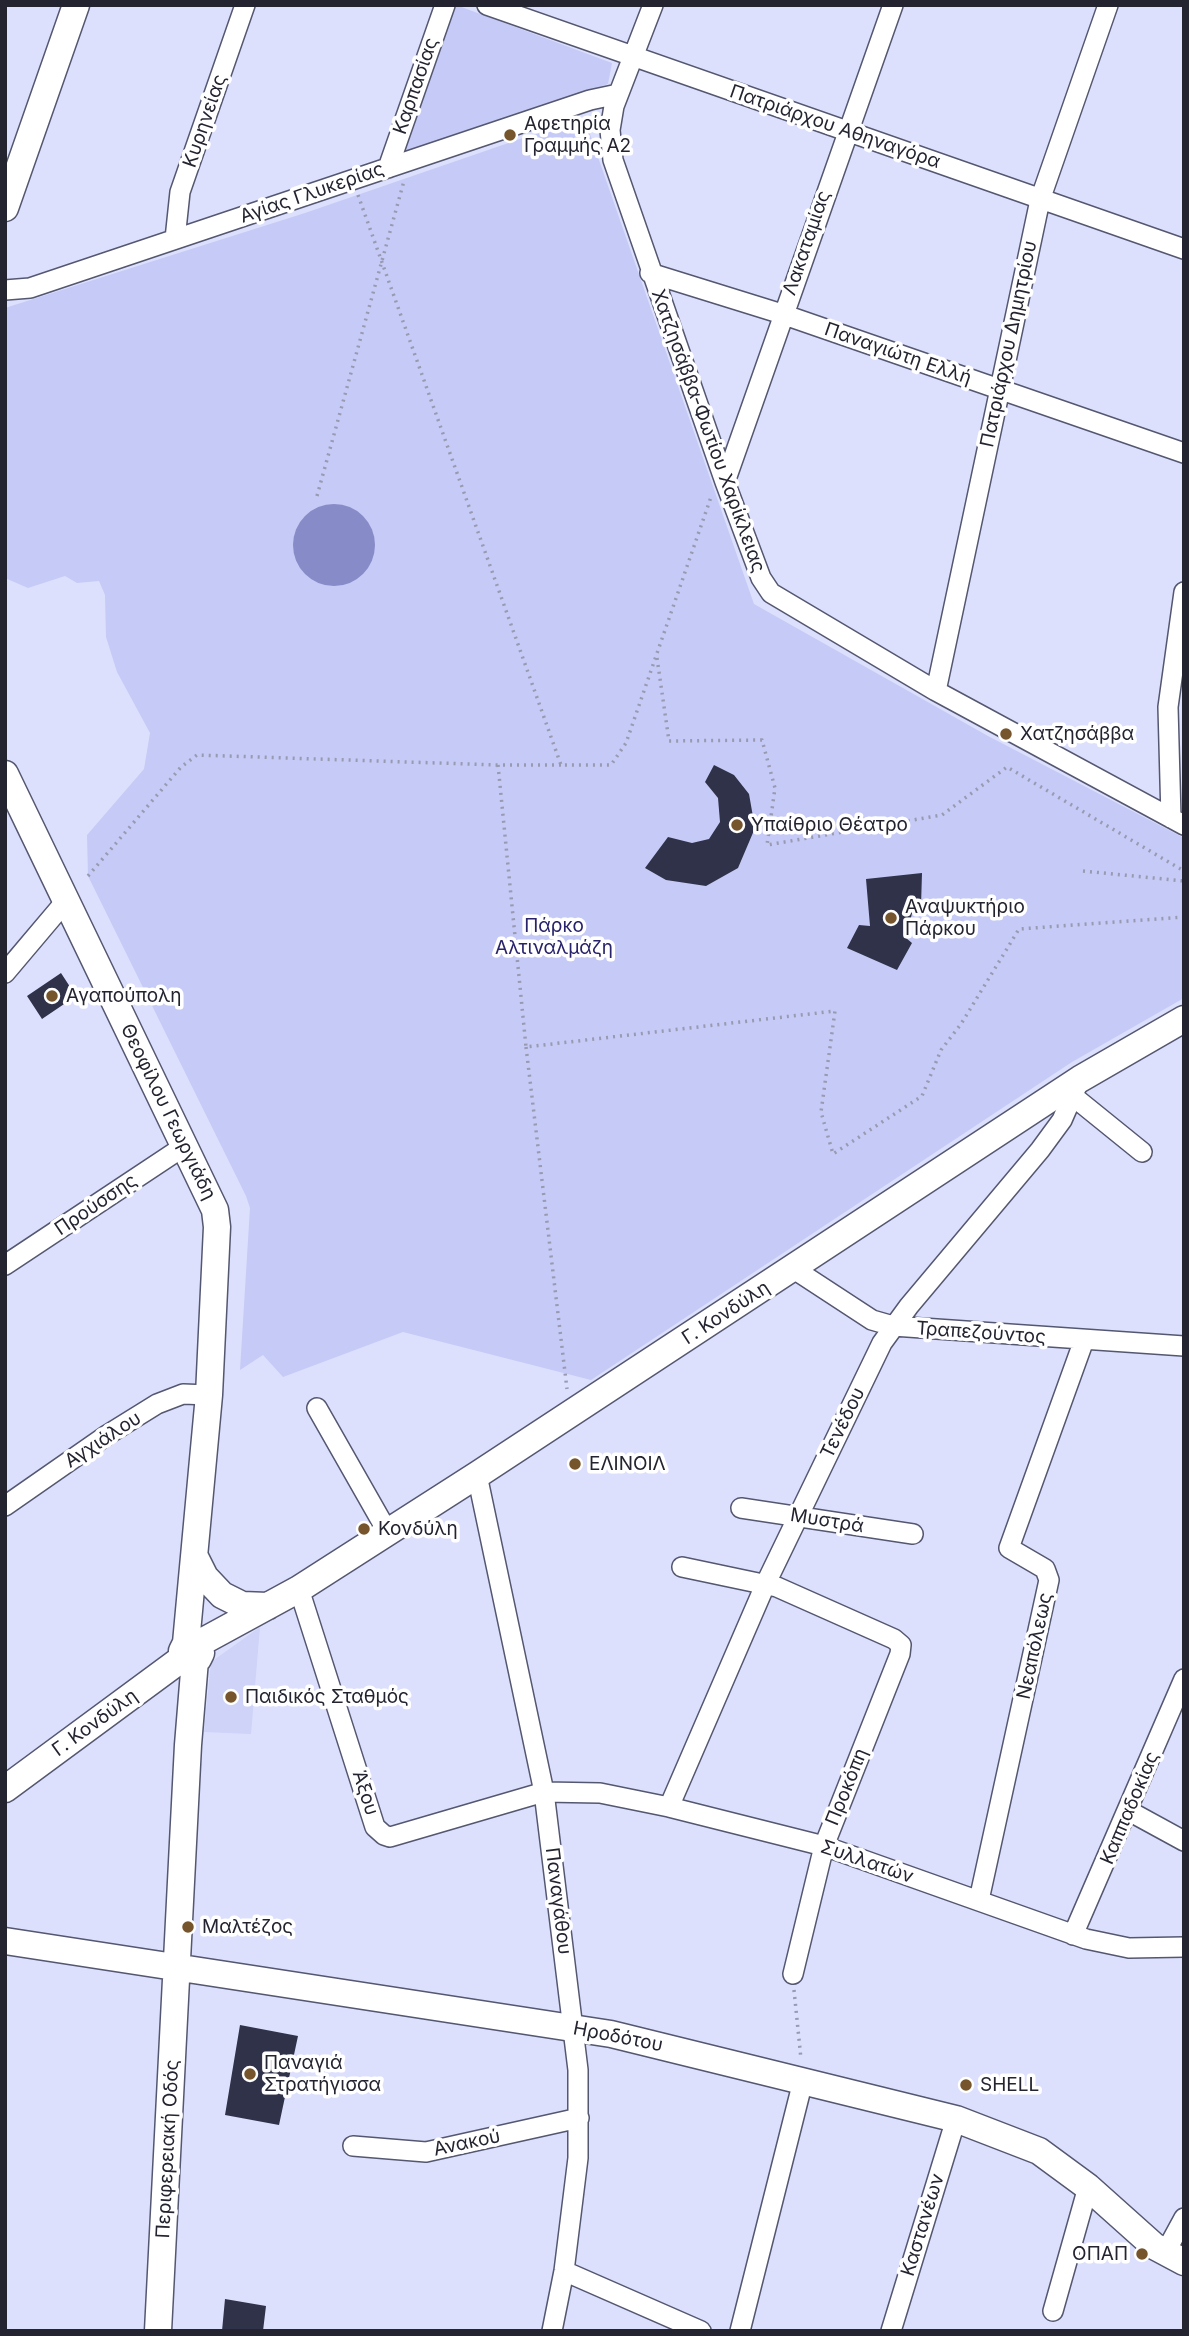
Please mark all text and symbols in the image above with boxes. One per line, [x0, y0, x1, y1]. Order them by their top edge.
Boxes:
street label: Καρπασίας [389, 35, 443, 137]
street label: Κυρηνείας [178, 71, 232, 171]
street label: Πατριάρχου Αθηναγόρα [727, 80, 943, 174]
place label: Αφετηρία Γραμμής Α2 [524, 113, 631, 157]
marker: Αφετηρία Γραμμής Α2 [502, 127, 518, 143]
street label: Αγίας Γλυκερίας [237, 158, 387, 228]
street label: Λακαταμίας [778, 188, 836, 298]
street label: Πατριάρχου Δημητρίου [976, 239, 1042, 449]
street label: Χατζησάββα-Φωτίου Χαρίκλειας [646, 287, 770, 575]
street label: Παναγιώτη Ελλή [821, 318, 975, 390]
place label: Χατζησάββα [1020, 723, 1134, 745]
marker: Χατζησάββα [998, 726, 1014, 742]
place label: Υπαίθριο Θέατρο [751, 814, 908, 836]
marker: Υπαίθριο Θέατρο [729, 817, 745, 833]
place label: Αναψυκτήριο Πάρκου [905, 896, 1025, 940]
marker: Αναψυκτήριο Πάρκου [883, 910, 899, 926]
park label: Πάρκο Αλτιναλμάζη [495, 915, 613, 959]
place label: Αγαπούπολη [66, 985, 182, 1007]
marker: Αγαπούπολη [44, 988, 60, 1004]
street label: Θεοφίλου Γεωργιάδη [115, 1020, 221, 1204]
street label: Προύσσης [51, 1169, 141, 1241]
street label: Γ. Κονδύλη [678, 1276, 774, 1350]
street label: Τραπεζούντος [915, 1317, 1047, 1349]
street label: Τενέδου [816, 1384, 870, 1462]
street label: Αγχιάλου [61, 1407, 145, 1473]
place label: ΕΛΙΝΟΙΛ [589, 1453, 666, 1475]
marker: ΕΛΙΝΟΙΛ [567, 1456, 583, 1472]
street label: Μυστρά [789, 1504, 865, 1538]
place label: Κονδύλη [378, 1518, 458, 1540]
marker: Κονδύλη [356, 1521, 372, 1537]
street label: Νεαπόλεως [1013, 1591, 1057, 1701]
street label: Γ. Κονδύλη [48, 1684, 142, 1762]
place label: Παιδικός Σταθμός [245, 1686, 409, 1708]
marker: Παιδικός Σταθμός [223, 1689, 239, 1705]
street label: Προκόπη [821, 1745, 873, 1829]
street label: Καππαδοκίας [1096, 1748, 1164, 1868]
street label: Άξου [347, 1768, 383, 1818]
street label: Συλλατών [818, 1836, 916, 1888]
street label: Παναγάθου [540, 1846, 576, 1956]
place label: Μαλτέζος [202, 1916, 293, 1938]
marker: Μαλτέζος [180, 1919, 196, 1935]
street label: Ηροδότου [571, 2017, 665, 2057]
place label: Παναγιά Στρατήγισσα [264, 2052, 381, 2096]
street label: Περιφερειακή Οδός [152, 2059, 184, 2239]
marker: Παναγιά Στρατήγισσα [242, 2066, 258, 2082]
place label: SHELL [980, 2074, 1039, 2096]
marker: SHELL [958, 2077, 974, 2093]
street label: Ανακού [431, 2125, 503, 2161]
street label: Καστανέων [897, 2171, 949, 2279]
place label: ΟΠΑΠ [1072, 2243, 1128, 2265]
marker: ΟΠΑΠ [1134, 2246, 1150, 2262]

